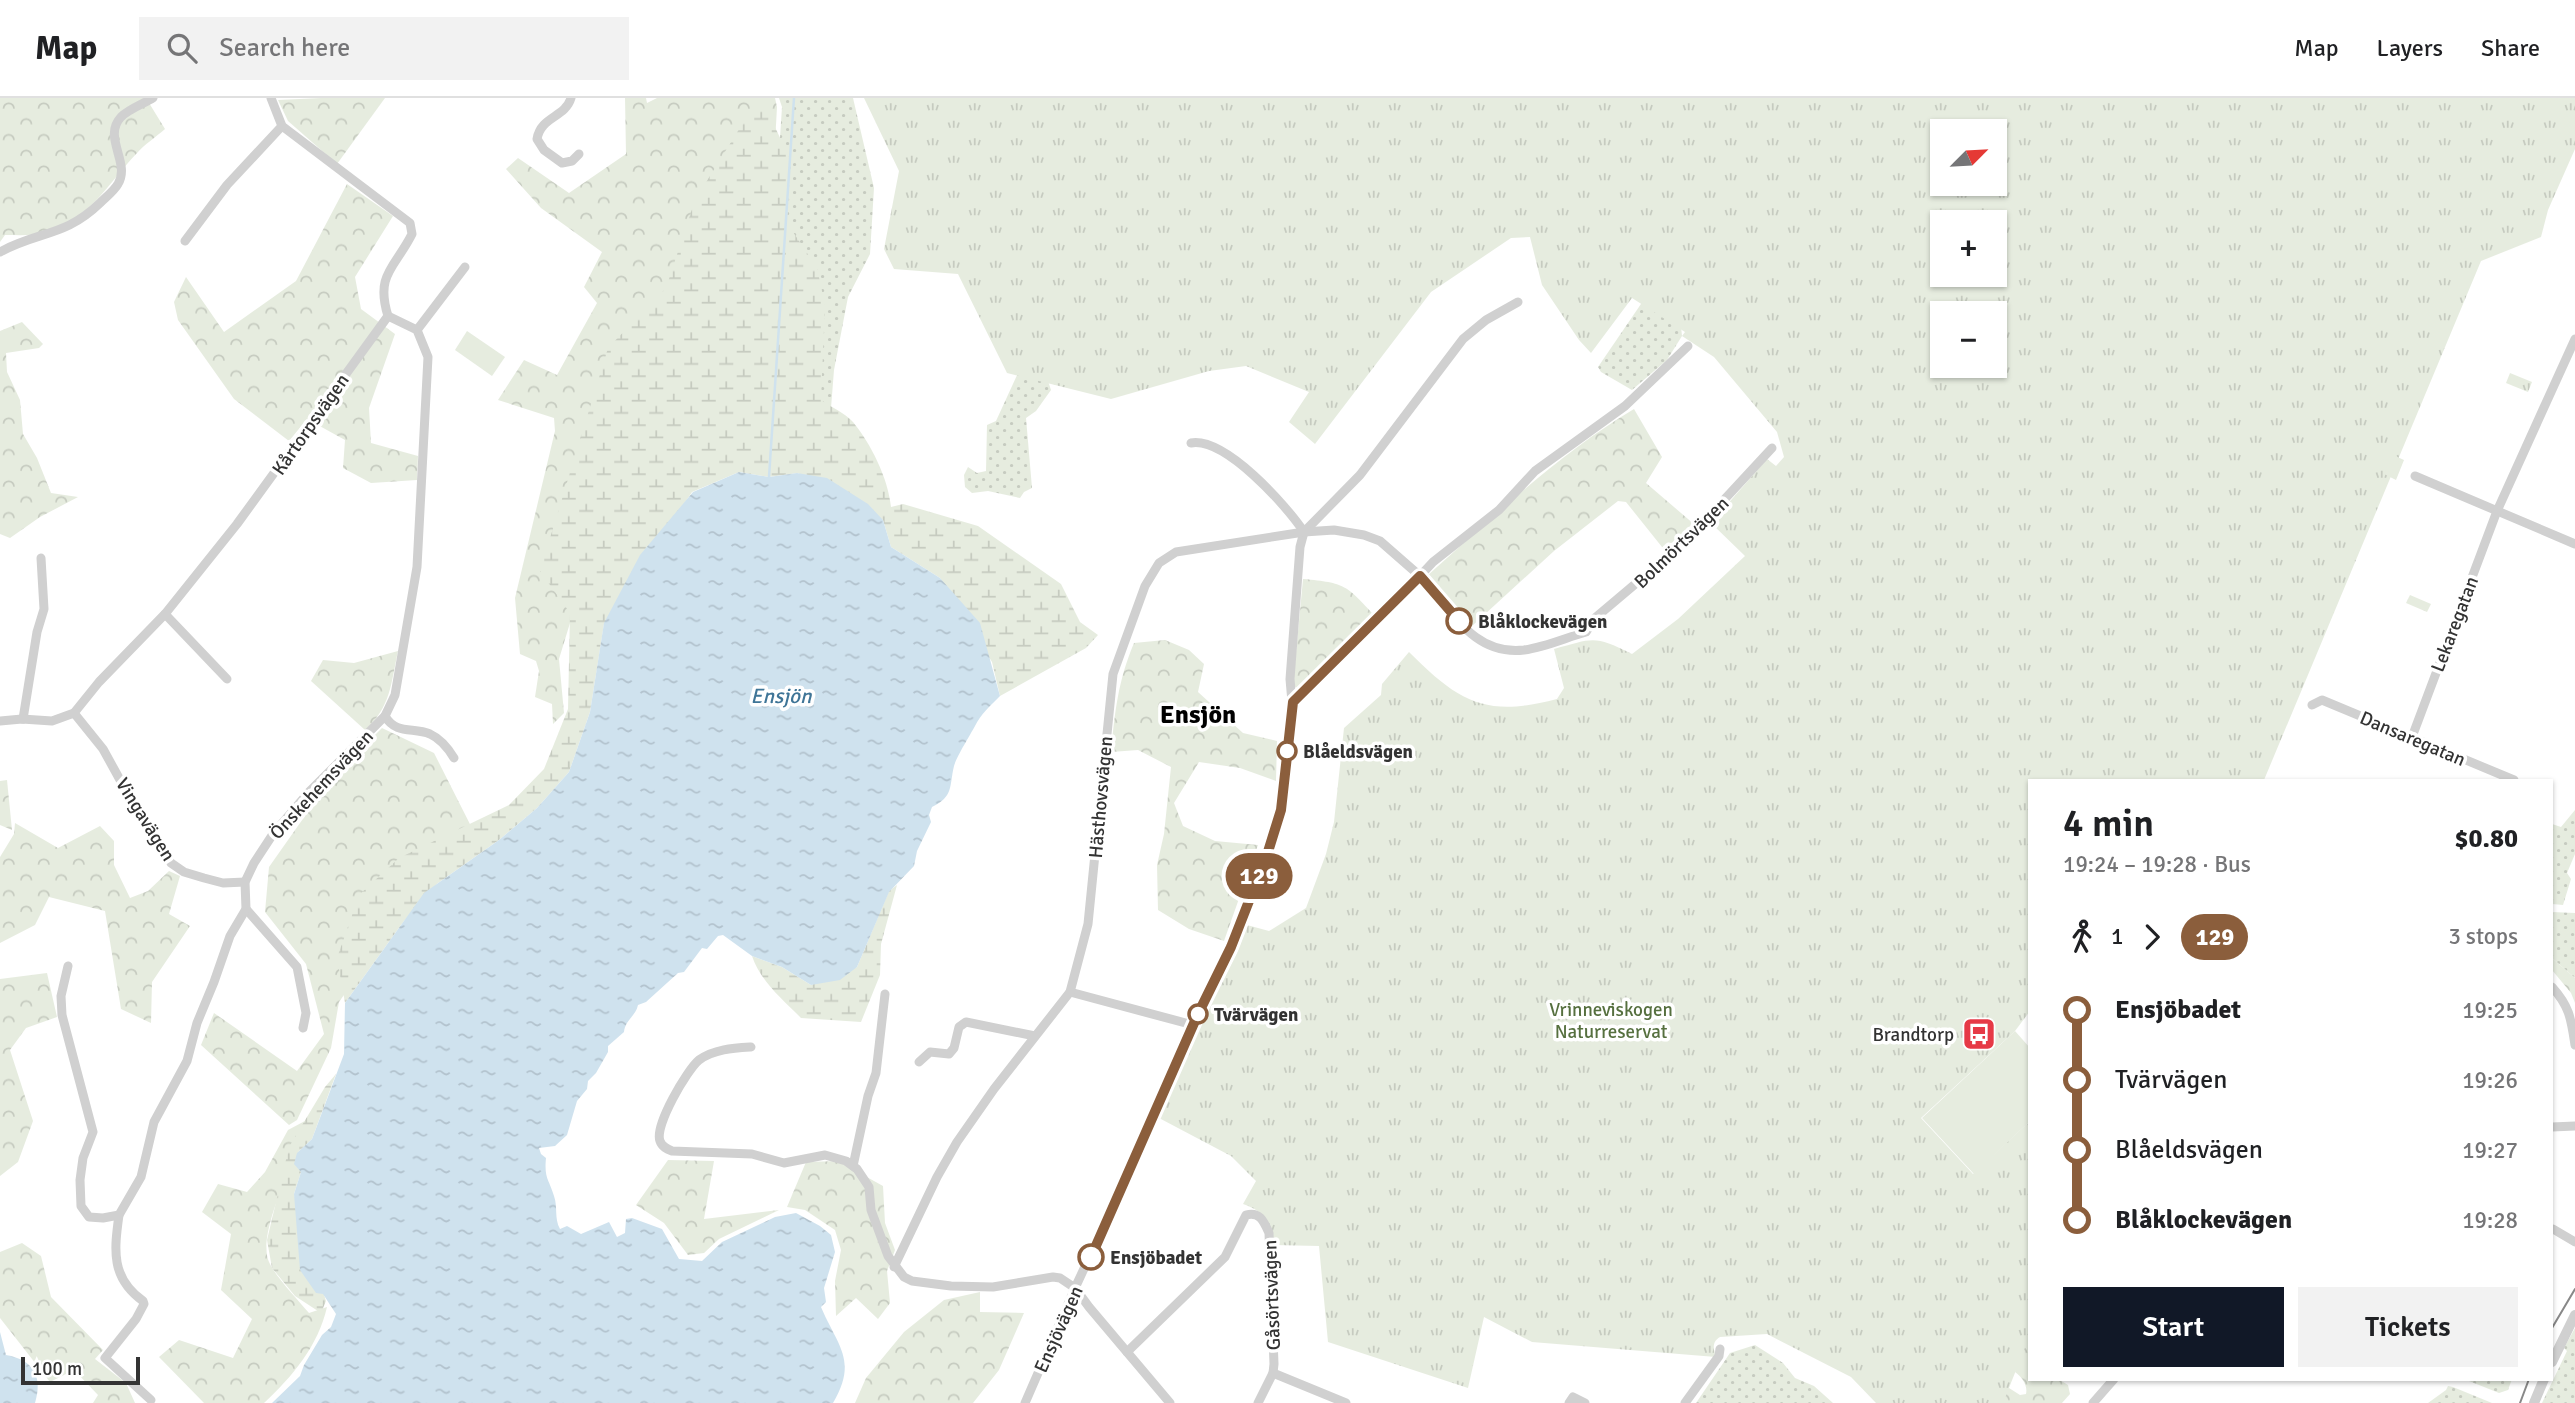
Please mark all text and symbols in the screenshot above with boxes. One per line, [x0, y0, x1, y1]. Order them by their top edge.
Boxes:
search box [139, 17, 629, 80]
text: Map [35, 28, 97, 69]
icon: search [163, 29, 201, 67]
text: Search here [219, 32, 350, 64]
text: Map [2294, 33, 2339, 63]
text: Layers [2377, 33, 2443, 63]
text: Share [2481, 33, 2540, 63]
north arrow [1930, 119, 2007, 196]
map controls [1930, 119, 2007, 378]
button: + [1930, 210, 2007, 287]
button: − [1930, 301, 2007, 378]
street label: Kårtorpsvägen [267, 369, 355, 480]
street label: Bolmörtsvägen [1629, 492, 1734, 594]
street label: Lekaregatan [2426, 573, 2484, 676]
marker: Blåklockevägen [1446, 608, 1472, 634]
place label: Blåklockevägen [1478, 610, 1607, 634]
water label: Ensjön [751, 683, 812, 709]
district label: Ensjön [1160, 699, 1236, 731]
street label: Dansaregatan [2356, 706, 2469, 772]
street label: Önskehemsvägen [265, 725, 379, 845]
street label: Hästhovsvägen [1084, 735, 1118, 859]
place label: Blåeldsvägen [1303, 740, 1413, 764]
marker: Blåeldsvägen [1277, 741, 1297, 761]
street label: Vingavägen [110, 773, 180, 866]
text: 4 min [2063, 800, 2154, 847]
text: $0.80 [2454, 823, 2518, 855]
text: 19:24 – 19:28 · Bus [2063, 850, 2251, 879]
line badge: 129 [1219, 853, 1299, 899]
text: 129 [1240, 861, 1278, 891]
icon: walk [2063, 918, 2101, 956]
icon: forward [2133, 918, 2171, 956]
text: 1 [2111, 922, 2123, 951]
text: 129 [2195, 922, 2234, 952]
text: 3 stops [2448, 922, 2518, 951]
text: Ensjöbadet [2115, 994, 2241, 1026]
text: 19:25 [2462, 996, 2518, 1025]
park label: Vrinneviskogen Naturreservat [1549, 998, 1673, 1044]
place label: Tvärvägen [1214, 1003, 1298, 1027]
marker: Tvärvägen [1188, 1004, 1208, 1024]
bus stop icon: Brandtorp [1960, 1015, 1998, 1053]
place label: Brandtorp [1872, 1023, 1954, 1047]
text: Tvärvägen [2115, 1064, 2227, 1096]
text: 19:26 [2462, 1066, 2518, 1095]
text: Blåeldsvägen [2115, 1134, 2263, 1166]
text: 19:27 [2462, 1136, 2518, 1165]
text: Blåklockevägen [2115, 1204, 2292, 1236]
text: 19:28 [2462, 1206, 2518, 1235]
street label: Gåsörtsvägen [1258, 1239, 1286, 1351]
marker: Ensjöbadet [1078, 1244, 1104, 1270]
place label: Ensjöbadet [1110, 1246, 1202, 1270]
street label: Ensjövägen [1029, 1282, 1089, 1377]
button: Start [2063, 1287, 2284, 1367]
button: Tickets [2298, 1287, 2518, 1367]
scale bar [21, 1354, 140, 1386]
text: 100 m [32, 1357, 82, 1381]

